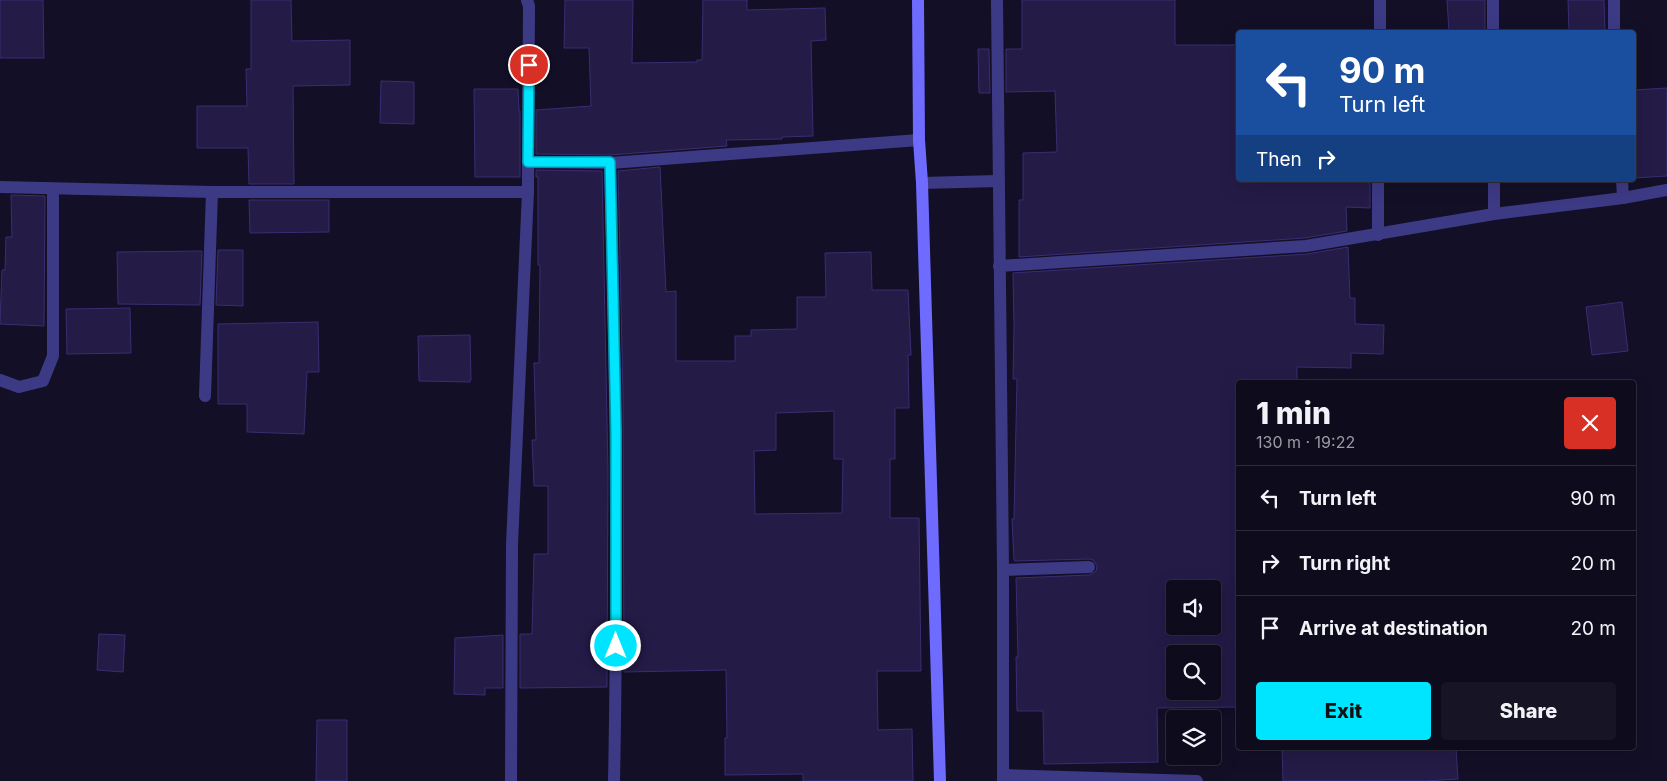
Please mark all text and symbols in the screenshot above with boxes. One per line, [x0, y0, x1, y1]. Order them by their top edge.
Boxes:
pin [508, 44, 550, 86]
text: 90 m [1339, 49, 1426, 91]
icon: left [1256, 50, 1321, 115]
icon: arrive [515, 51, 543, 79]
text: Turn left [1339, 91, 1425, 117]
icon: right [1312, 145, 1340, 173]
text: Then [1256, 148, 1302, 171]
text: 1 min [1256, 395, 1331, 431]
button: close [1564, 397, 1616, 449]
text: 130 m · 19:22 [1256, 432, 1355, 452]
icon: left [1256, 484, 1284, 512]
text: Turn left [1299, 487, 1377, 510]
text: 90 m [1570, 487, 1616, 510]
icon: right [1256, 549, 1284, 577]
text: Turn right [1299, 552, 1390, 575]
text: 20 m [1570, 552, 1616, 575]
map controls [1166, 580, 1221, 765]
button: sound [1166, 580, 1221, 635]
icon: arrive [1256, 614, 1284, 642]
text: Arrive at destination [1299, 617, 1488, 640]
text: 20 m [1570, 617, 1616, 640]
position arrow [589, 619, 641, 671]
button: search [1166, 645, 1221, 700]
button: Exit [1256, 682, 1431, 740]
button: Share [1441, 682, 1616, 740]
button: layers [1166, 710, 1221, 765]

